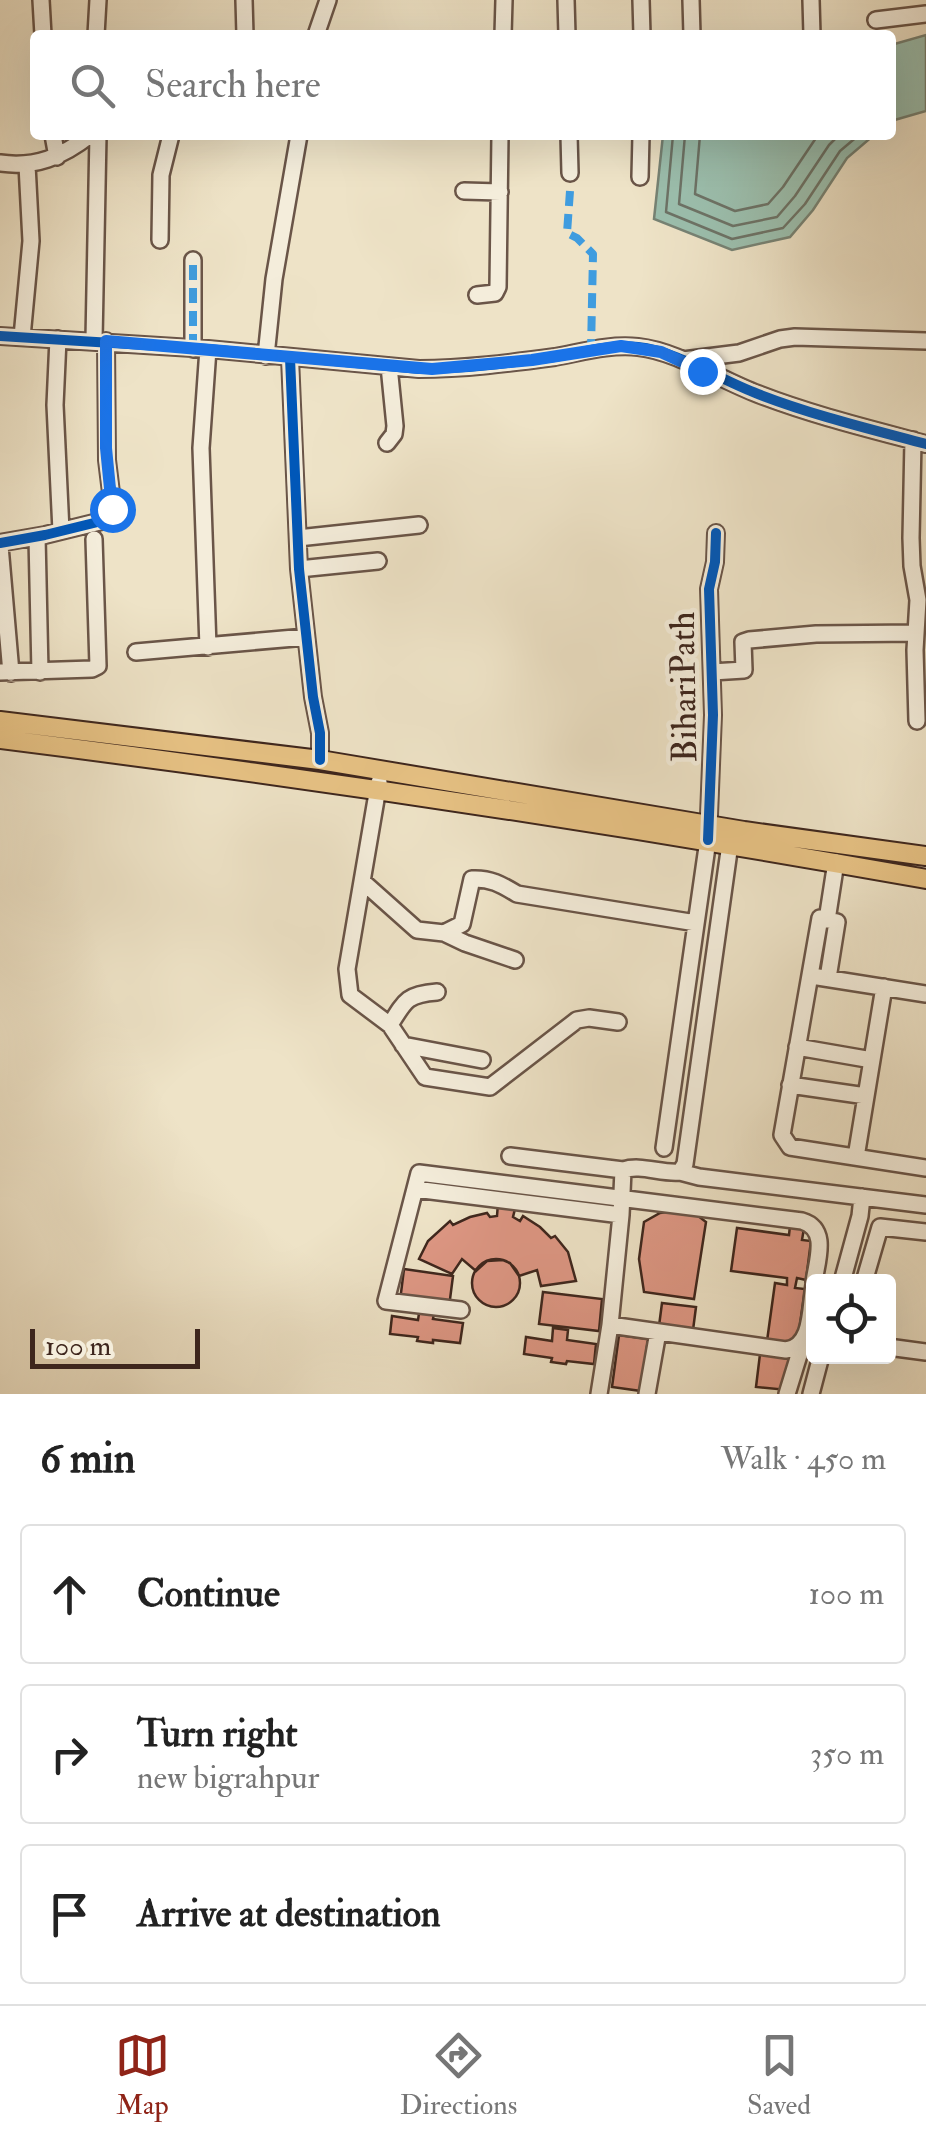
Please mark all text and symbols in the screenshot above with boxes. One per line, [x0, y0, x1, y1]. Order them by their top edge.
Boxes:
search box [30, 30, 896, 140]
icon: search [65, 58, 120, 113]
text: Search here [145, 61, 321, 109]
route end [680, 349, 726, 395]
route start [90, 487, 136, 533]
street label: BihariPath [661, 611, 707, 763]
map controls [806, 1274, 896, 1364]
button: locate [806, 1274, 896, 1364]
scale bar [30, 1324, 200, 1368]
text: 100 m [45, 1329, 111, 1364]
text: 6 min [40, 1433, 135, 1485]
text: Walk · 450 m [721, 1439, 886, 1479]
icon: ahead [42, 1567, 97, 1622]
text: Continue [137, 1570, 280, 1618]
text: 100 m [808, 1574, 884, 1614]
text: Turn right [137, 1710, 298, 1758]
icon: right [42, 1727, 97, 1782]
text: 350 m [810, 1734, 884, 1774]
text: new bigrahpur [137, 1758, 320, 1798]
icon: arrive [42, 1887, 97, 1942]
text: Arrive at destination [137, 1890, 441, 1938]
tab: Map [115, 2028, 170, 2123]
tab: Directions [400, 2028, 517, 2123]
tab: Saved [747, 2028, 811, 2123]

